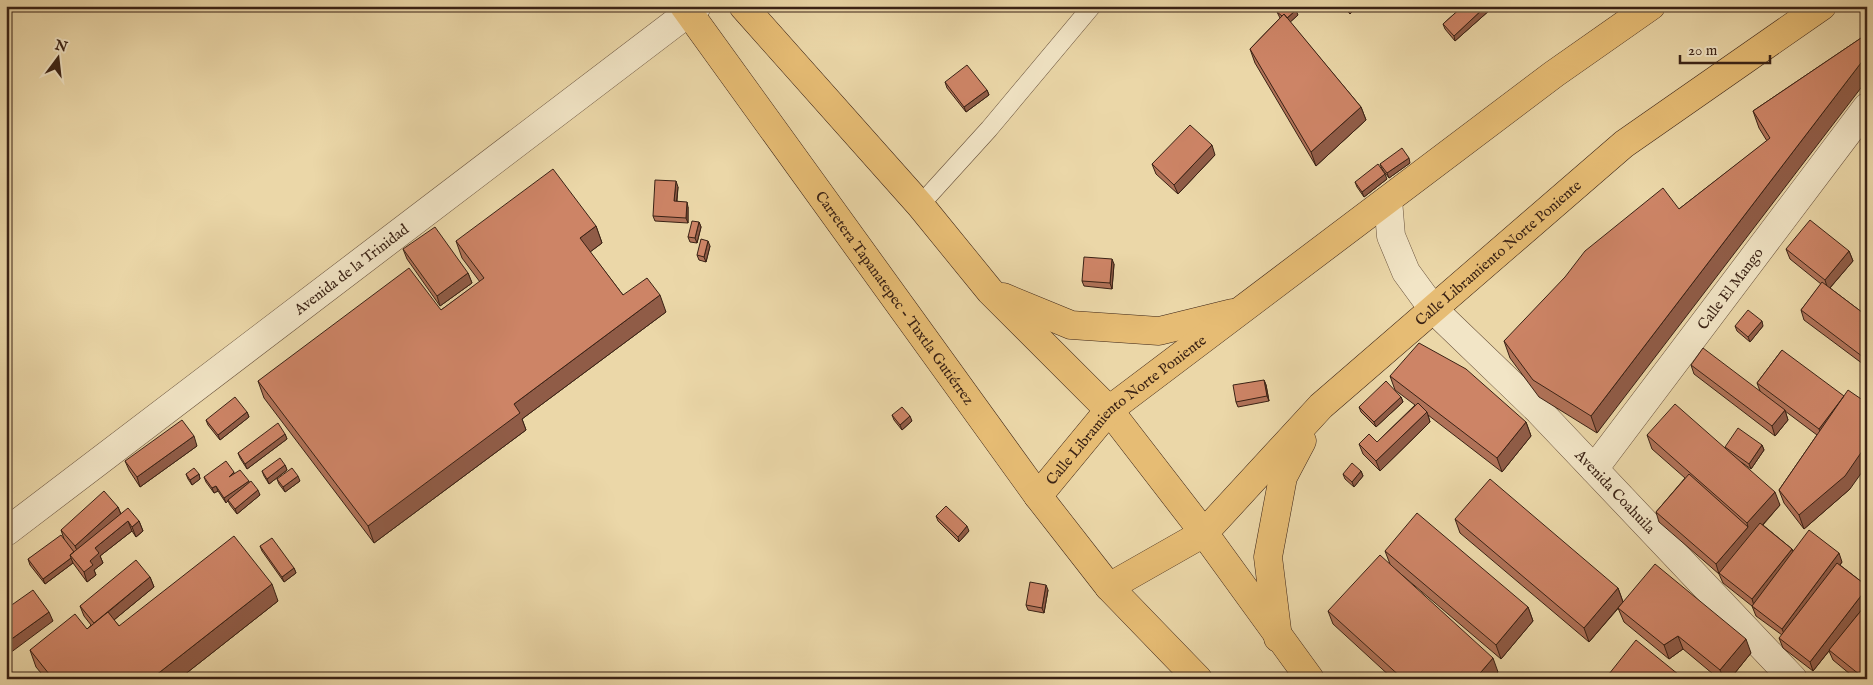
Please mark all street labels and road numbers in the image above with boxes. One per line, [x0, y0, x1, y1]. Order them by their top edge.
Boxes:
street label: Calle Libramiento Norte Poniente [1411, 176, 1585, 330]
street label: Carretera Tapanatepec - Tuxtla Gutiérrez [811, 187, 978, 409]
street label: Avenida de la Trinidad [290, 219, 413, 319]
street label: Calle El Mango [1693, 244, 1767, 333]
street label: Calle Libramiento Norte Poniente [1042, 330, 1210, 489]
street label: Avenida Coahuila [1570, 445, 1660, 538]

